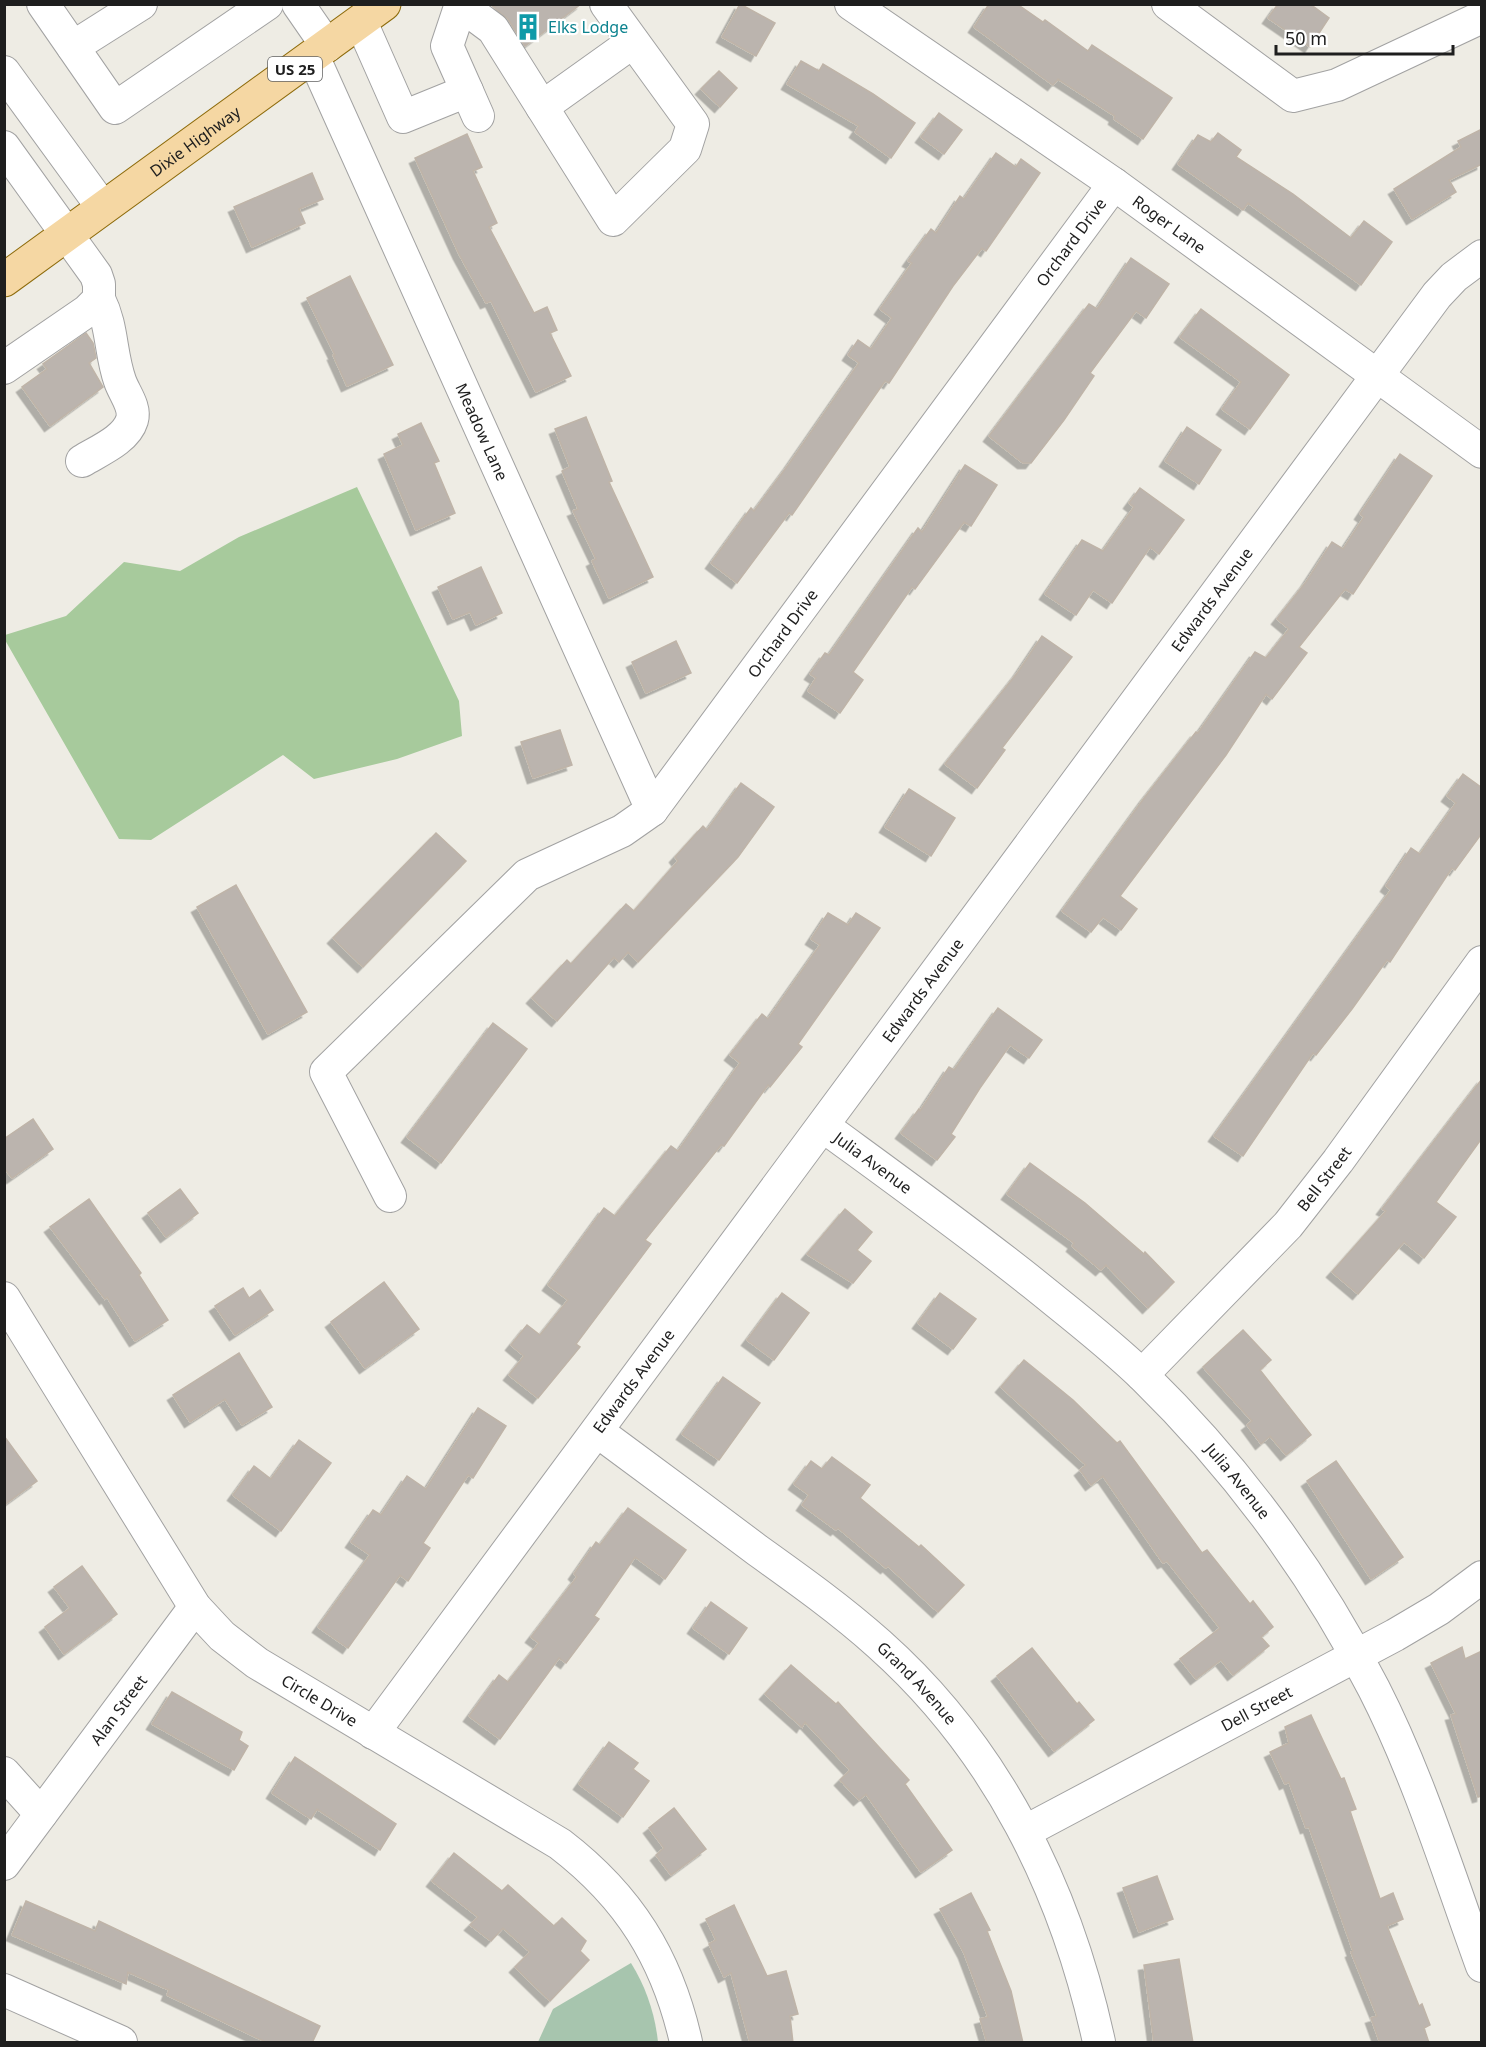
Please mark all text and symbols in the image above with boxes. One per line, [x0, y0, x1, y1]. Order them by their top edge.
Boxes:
building icon: Elks Lodge [513, 12, 543, 42]
place label: Elks Lodge [548, 16, 628, 38]
scale bar [1276, 18, 1453, 56]
text: 50 m [1285, 26, 1327, 50]
road number: US 25 [268, 57, 322, 81]
street label: Dixie Highway [145, 100, 245, 182]
street label: Roger Lane [1128, 190, 1210, 258]
street label: Orchard Drive [1031, 193, 1111, 291]
street label: Meadow Lane [450, 379, 513, 484]
street label: Edwards Avenue [1166, 543, 1258, 656]
street label: Orchard Drive [742, 584, 823, 682]
street label: Edwards Avenue [877, 934, 968, 1047]
street label: Julia Avenue [828, 1125, 917, 1199]
street label: Bell Street [1292, 1142, 1356, 1216]
street label: Edwards Avenue [588, 1324, 679, 1437]
street label: Julia Avenue [1199, 1437, 1275, 1524]
street label: Grand Avenue [872, 1637, 962, 1729]
street label: Circle Drive [277, 1669, 362, 1732]
street label: Alan Street [85, 1670, 152, 1749]
street label: Dell Street [1217, 1680, 1296, 1737]

